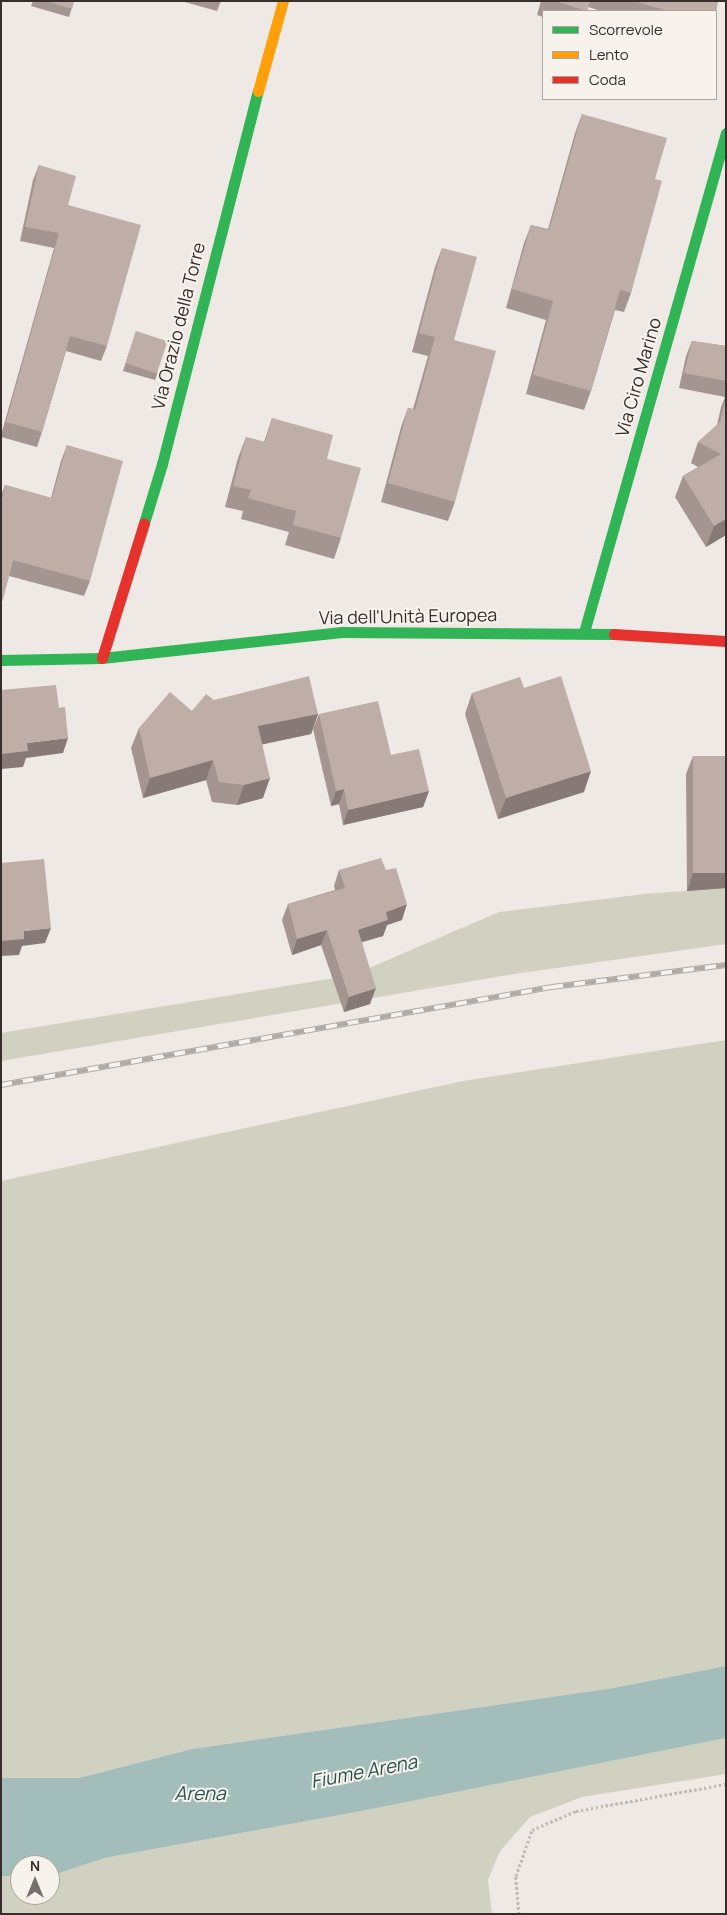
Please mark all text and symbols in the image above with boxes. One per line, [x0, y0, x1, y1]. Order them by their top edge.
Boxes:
legend [542, 10, 717, 100]
text: Scorrevole [589, 19, 663, 40]
text: Lento [589, 44, 629, 65]
text: Coda [589, 69, 626, 90]
street label: Via Orazio della Torre [147, 240, 209, 412]
street label: Via Ciro Marino [611, 315, 665, 439]
street label: Via dell'Unità Europea [319, 604, 497, 628]
water label: Fiume Arena [309, 1751, 419, 1793]
water label: Arena [174, 1783, 226, 1805]
north arrow [10, 1855, 60, 1905]
text: N [30, 1856, 40, 1875]

